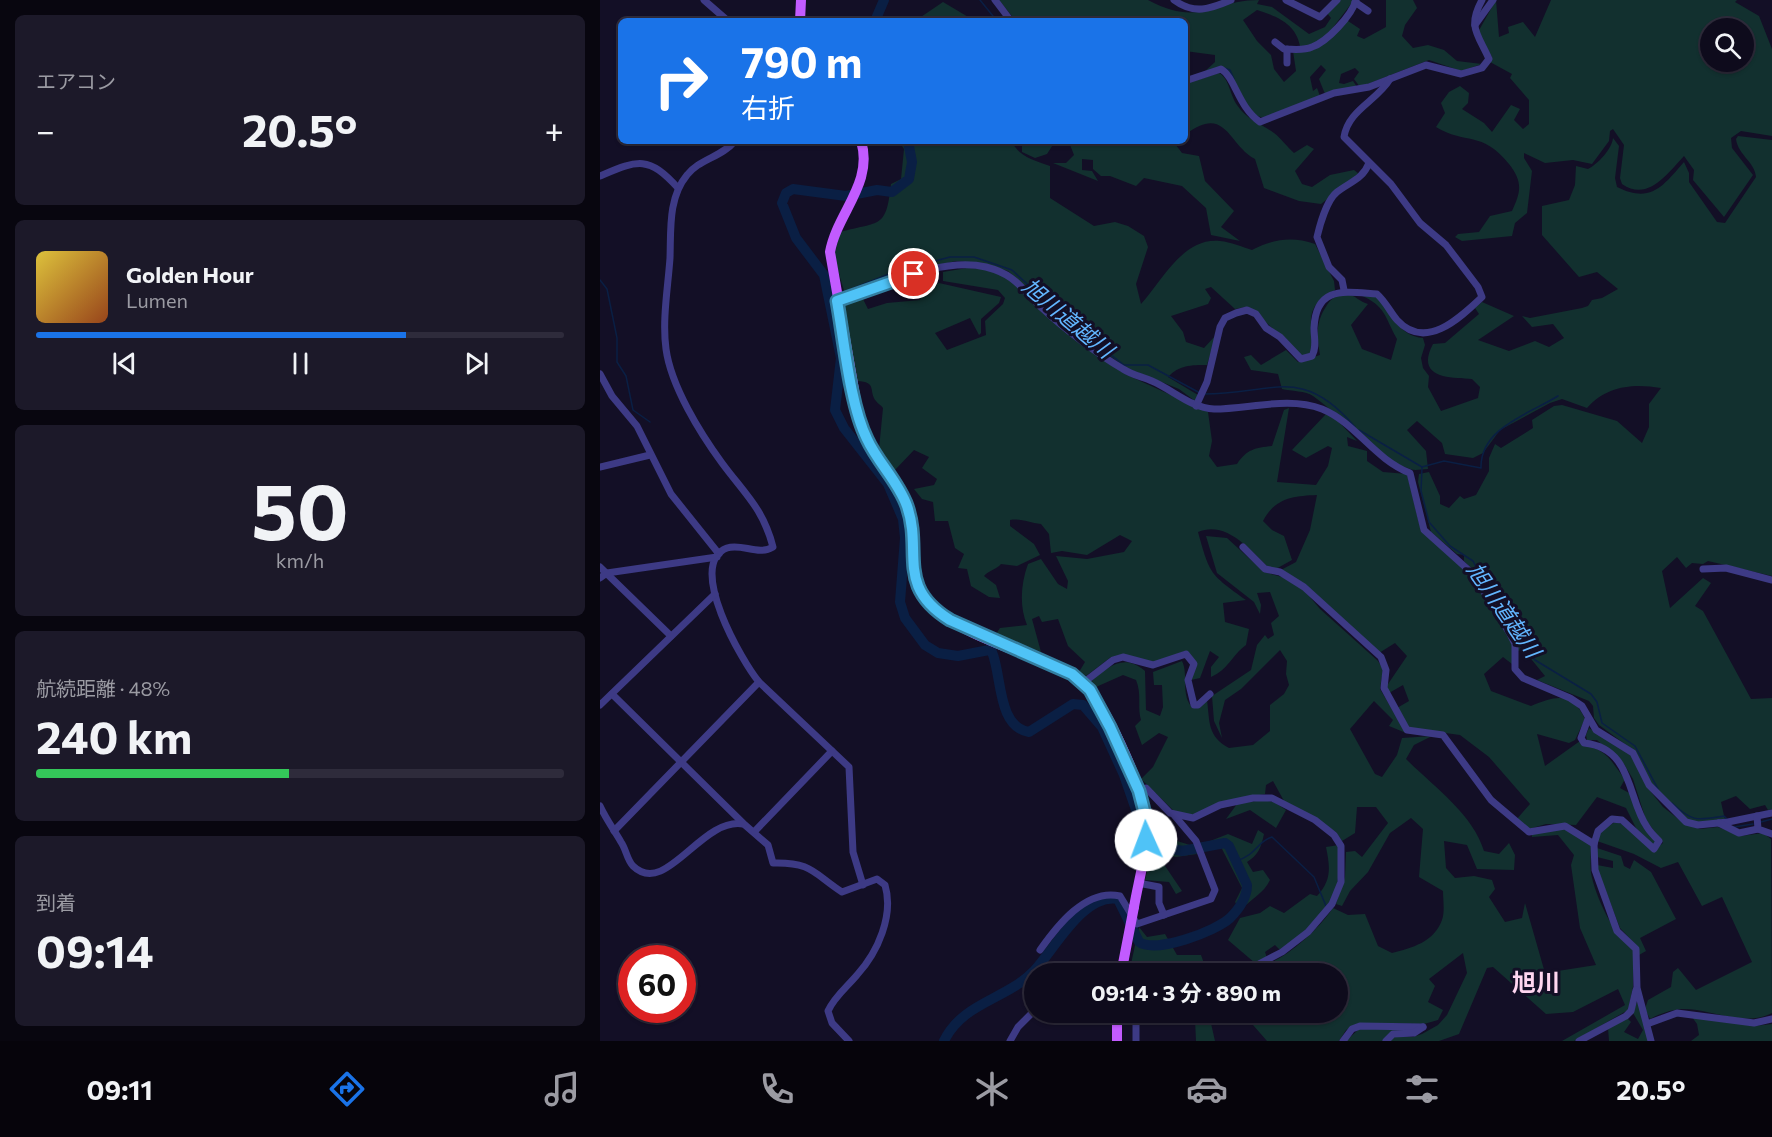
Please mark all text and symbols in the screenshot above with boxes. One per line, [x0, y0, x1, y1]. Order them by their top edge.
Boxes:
map controls [1700, 18, 1754, 72]
button: search [1700, 18, 1754, 72]
text: 790 m [741, 35, 862, 87]
icon: right [642, 42, 720, 120]
text: エアコン [36, 69, 116, 93]
text: 右折 [741, 91, 795, 124]
text: 20.5° [242, 101, 357, 156]
text: − [36, 109, 55, 150]
text: + [545, 109, 564, 150]
pin [888, 248, 939, 299]
icon: arrive [897, 257, 930, 290]
text: Golden Hour [126, 261, 254, 288]
water label: 旭川道越川 [1018, 272, 1121, 365]
text: Lumen [126, 288, 188, 312]
icon: previous [108, 347, 141, 380]
icon: pause [284, 347, 317, 380]
icon: next [460, 347, 493, 380]
text: 50 [251, 461, 349, 556]
text: km/h [276, 548, 324, 572]
water label: 旭川道越川 [1462, 557, 1548, 664]
text: 航続距離 · 48% [36, 676, 170, 700]
text: 240 km [36, 708, 192, 763]
position arrow [1114, 808, 1178, 872]
text: 到着 [36, 890, 76, 914]
text: 09:14 [36, 922, 154, 977]
speed limit sign: 60 [618, 945, 696, 1023]
district label: 旭川 [1512, 967, 1560, 996]
text: 09:14 · 3 分 · 890 m [1091, 979, 1281, 1006]
icon: directions [326, 1068, 368, 1110]
icon: music [541, 1068, 583, 1110]
icon: phone [756, 1068, 798, 1110]
icon: climate [971, 1068, 1013, 1110]
icon: car [1186, 1068, 1228, 1110]
icon: filters [1401, 1068, 1443, 1110]
text: 09:11 [87, 1073, 153, 1106]
text: 20.5° [1616, 1073, 1685, 1106]

